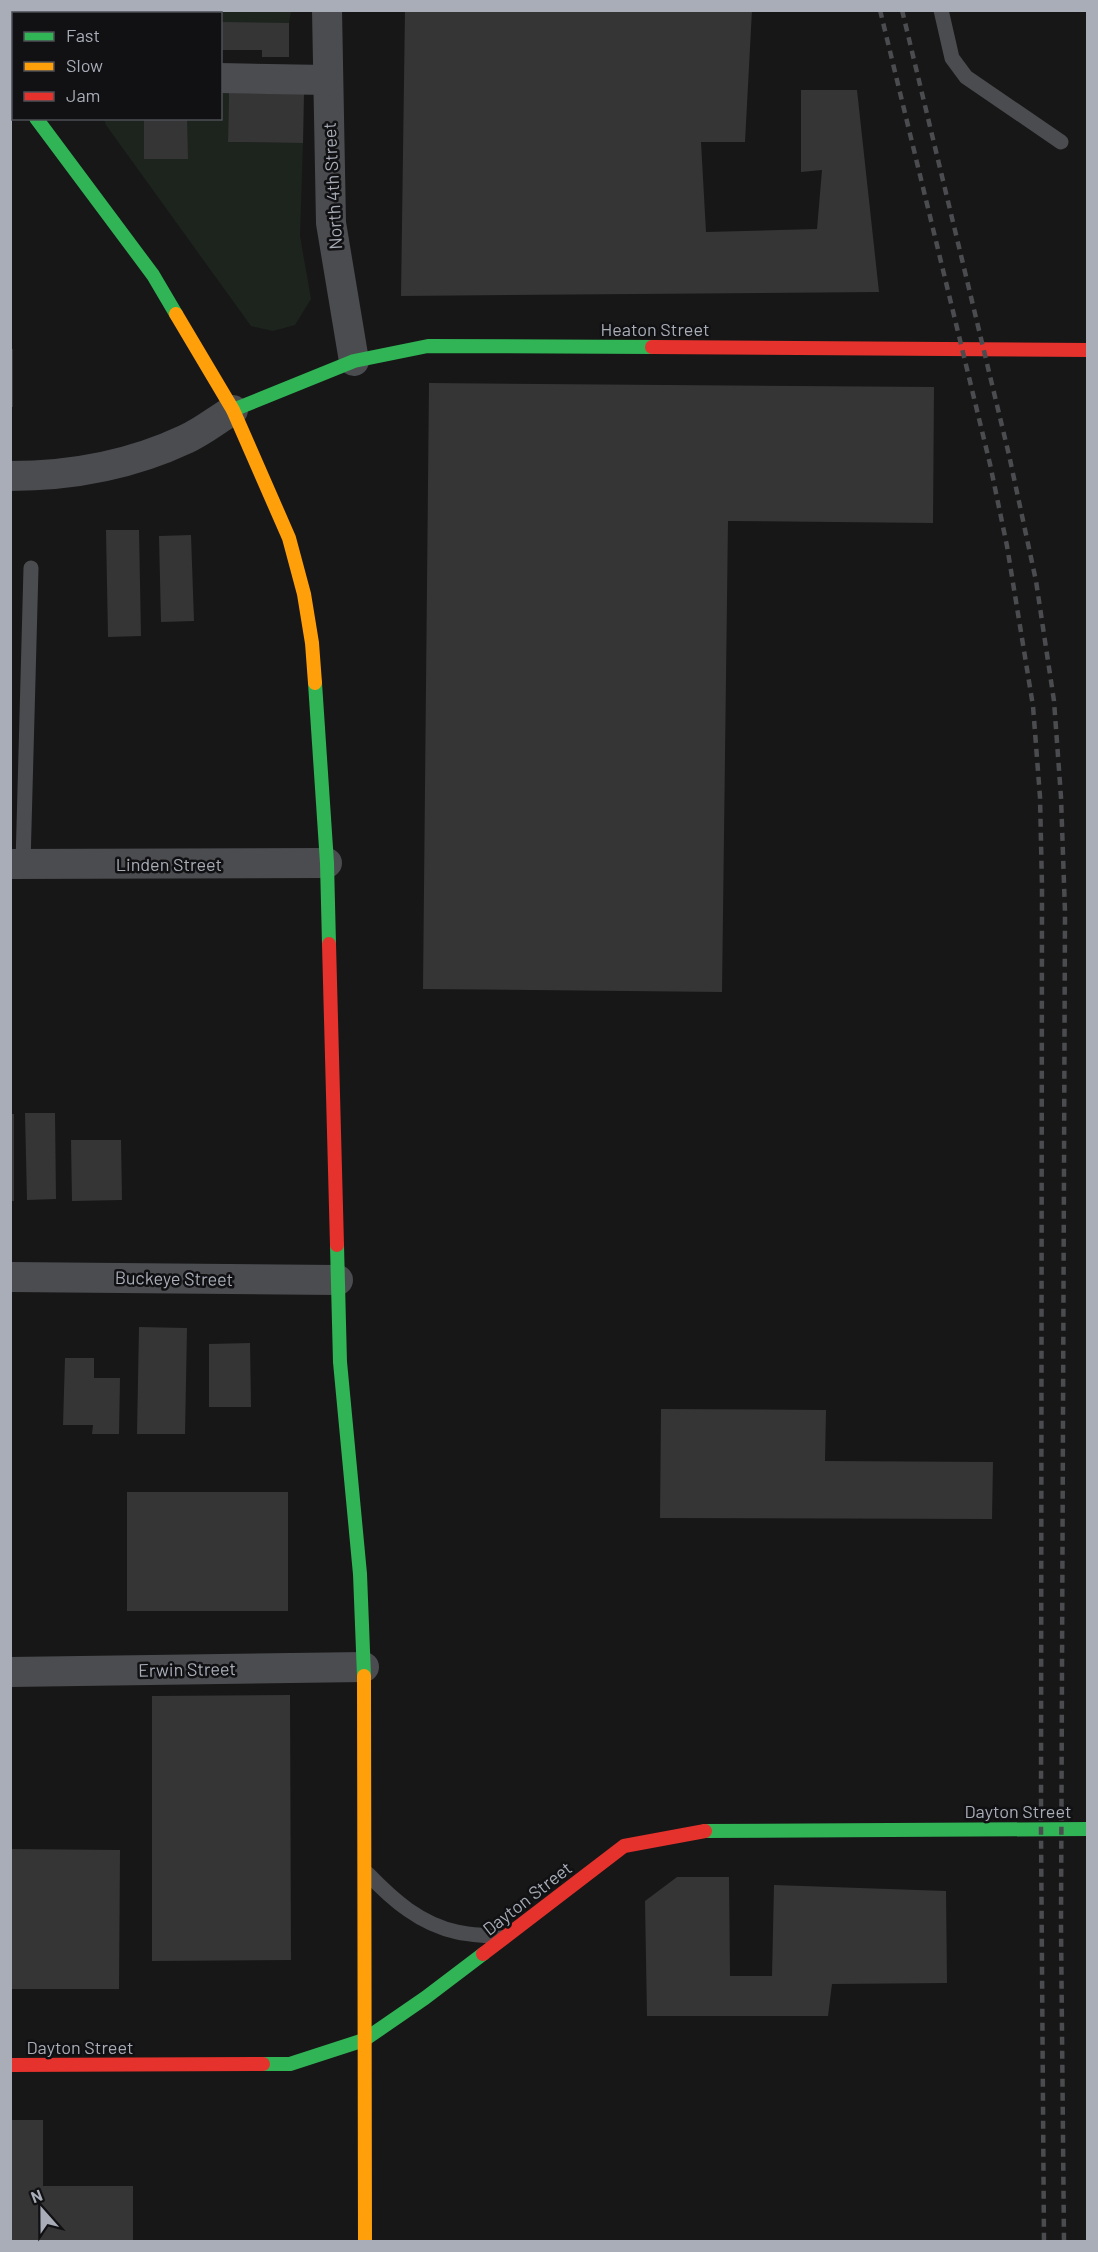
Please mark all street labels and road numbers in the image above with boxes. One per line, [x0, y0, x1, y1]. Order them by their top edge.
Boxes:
street label: North 4th Street [318, 122, 346, 250]
street label: Heaton Street [601, 318, 709, 340]
street label: Linden Street [116, 853, 222, 875]
street label: Buckeye Street [115, 1266, 233, 1290]
street label: Erwin Street [138, 1657, 236, 1681]
street label: Dayton Street [965, 1800, 1071, 1822]
street label: Dayton Street [478, 1856, 576, 1940]
street label: Dayton Street [27, 2036, 133, 2058]

